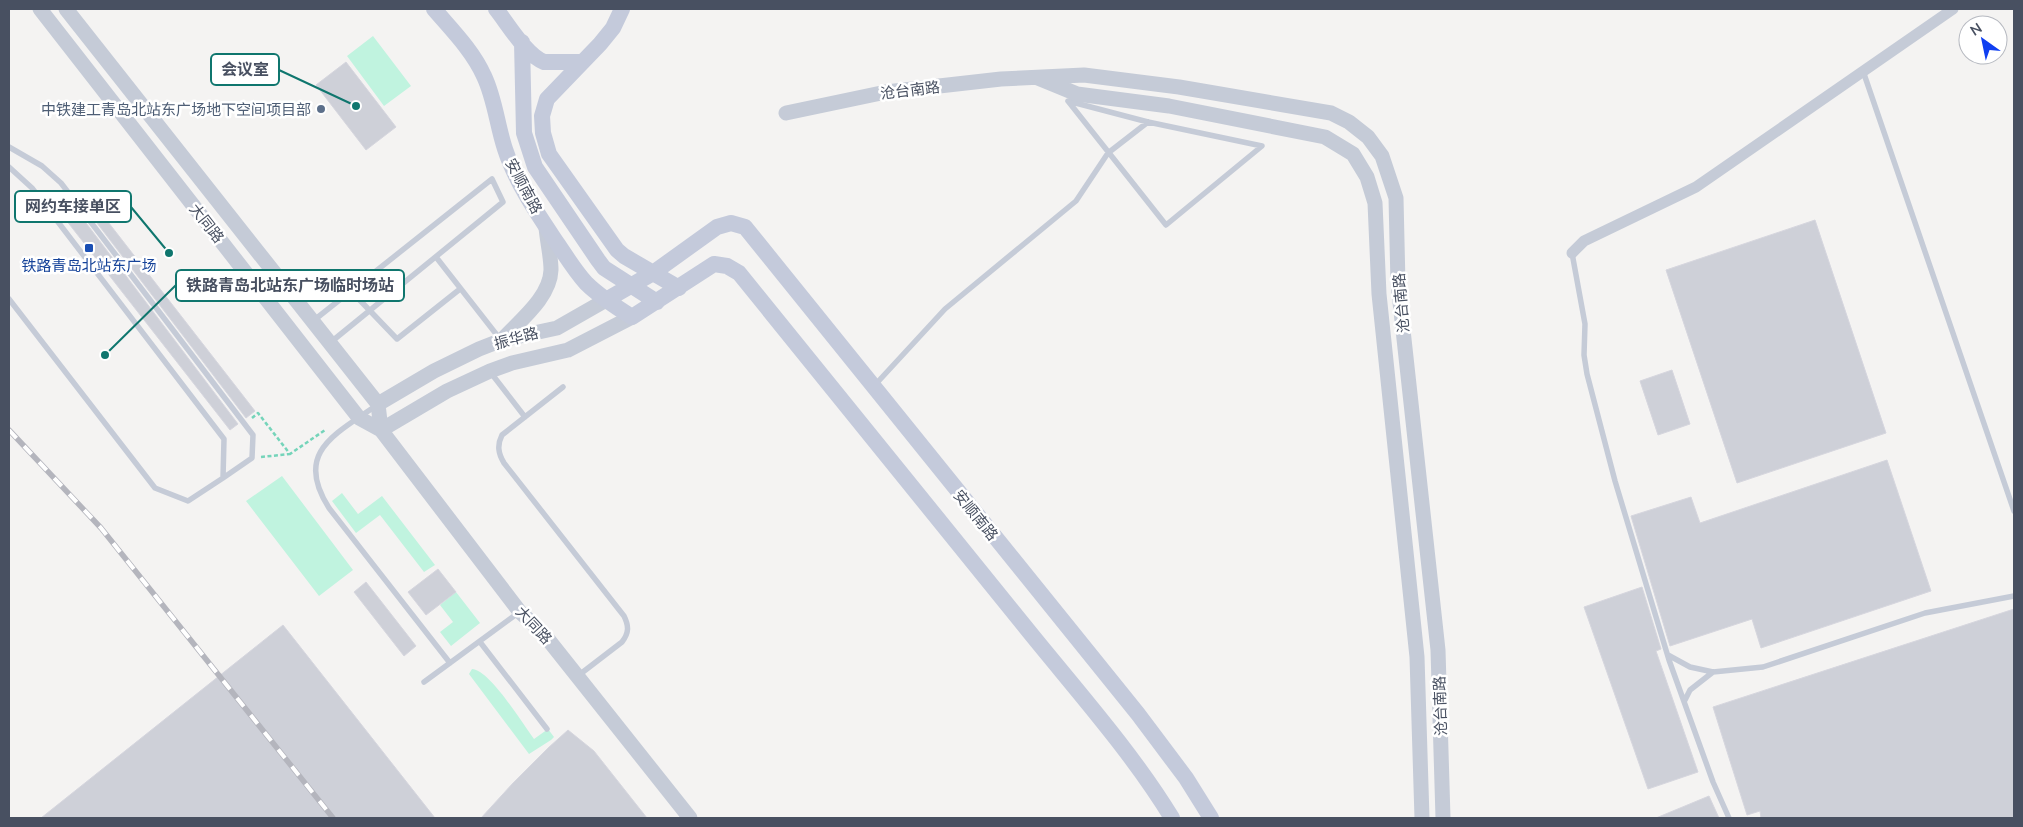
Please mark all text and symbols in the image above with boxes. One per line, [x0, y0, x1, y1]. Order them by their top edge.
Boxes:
north arrow [1958, 15, 2008, 65]
text: N [1967, 19, 1985, 40]
callout: 会议室 [211, 54, 279, 85]
text: 会议室 [221, 59, 269, 79]
street label: 沧台南路 [879, 77, 941, 103]
place label: 中铁建工青岛北站东广场地下空间项目部 [41, 100, 311, 119]
marker: 中铁建工青岛北站东广场地下空间项目部 [315, 103, 327, 115]
street label: 安顺南路 [502, 155, 546, 217]
callout: 网约车接单区 [15, 191, 131, 222]
text: 网约车接单区 [25, 196, 121, 216]
street label: 大同路 [186, 199, 228, 247]
marker: 铁路青岛北站东广场 [83, 242, 95, 254]
place label: 铁路青岛北站东广场 [21, 256, 157, 275]
callout: 铁路青岛北站东广场临时场站 [176, 270, 404, 301]
street label: 沧台南路 [1389, 272, 1413, 334]
text: 铁路青岛北站东广场临时场站 [186, 275, 394, 295]
street label: 振华路 [492, 323, 540, 353]
street label: 安顺南路 [950, 486, 1002, 544]
street label: 大同路 [512, 602, 556, 648]
street label: 沧台南路 [1429, 676, 1451, 736]

